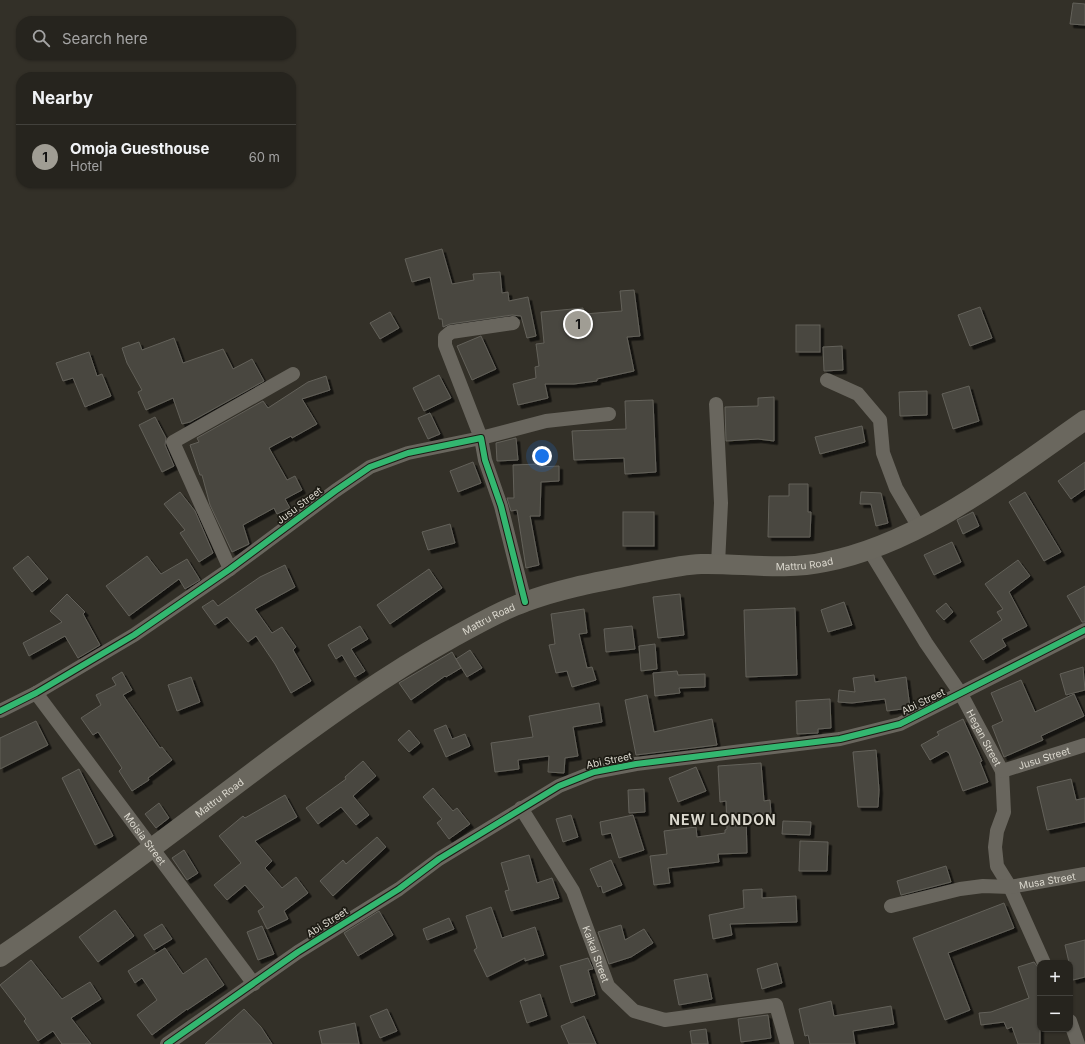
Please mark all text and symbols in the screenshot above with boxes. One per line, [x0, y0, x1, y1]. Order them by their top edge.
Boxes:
search box [16, 16, 296, 60]
icon: search [30, 27, 52, 49]
text: Search here [62, 29, 148, 48]
text: Nearby [32, 88, 93, 108]
text: Omoja Guesthouse [70, 139, 209, 158]
text: 1 [42, 149, 48, 165]
text: 60 m [249, 149, 280, 165]
text: Hotel [70, 158, 102, 174]
pin: 1 [565, 309, 591, 339]
your location [532, 446, 552, 466]
street label: Jusu Street [274, 484, 325, 526]
street label: Mattru Road [776, 554, 834, 572]
street label: Mattru Road [460, 600, 517, 637]
street label: Abi Street [899, 685, 947, 717]
street label: Hegan Street [964, 707, 1004, 768]
street label: Jusu Street [1016, 744, 1072, 772]
street label: Abi Street [585, 749, 634, 771]
street label: Mattru Road [193, 775, 246, 820]
street label: Moisia Street [122, 810, 169, 868]
district label: NEW LONDON [669, 811, 777, 828]
street label: Musa Street [1018, 870, 1077, 891]
street label: Abi Street [304, 904, 350, 939]
street label: Kaikai Street [580, 924, 612, 985]
map controls [1037, 960, 1073, 1032]
button: + [1037, 960, 1073, 996]
button: − [1037, 996, 1073, 1032]

